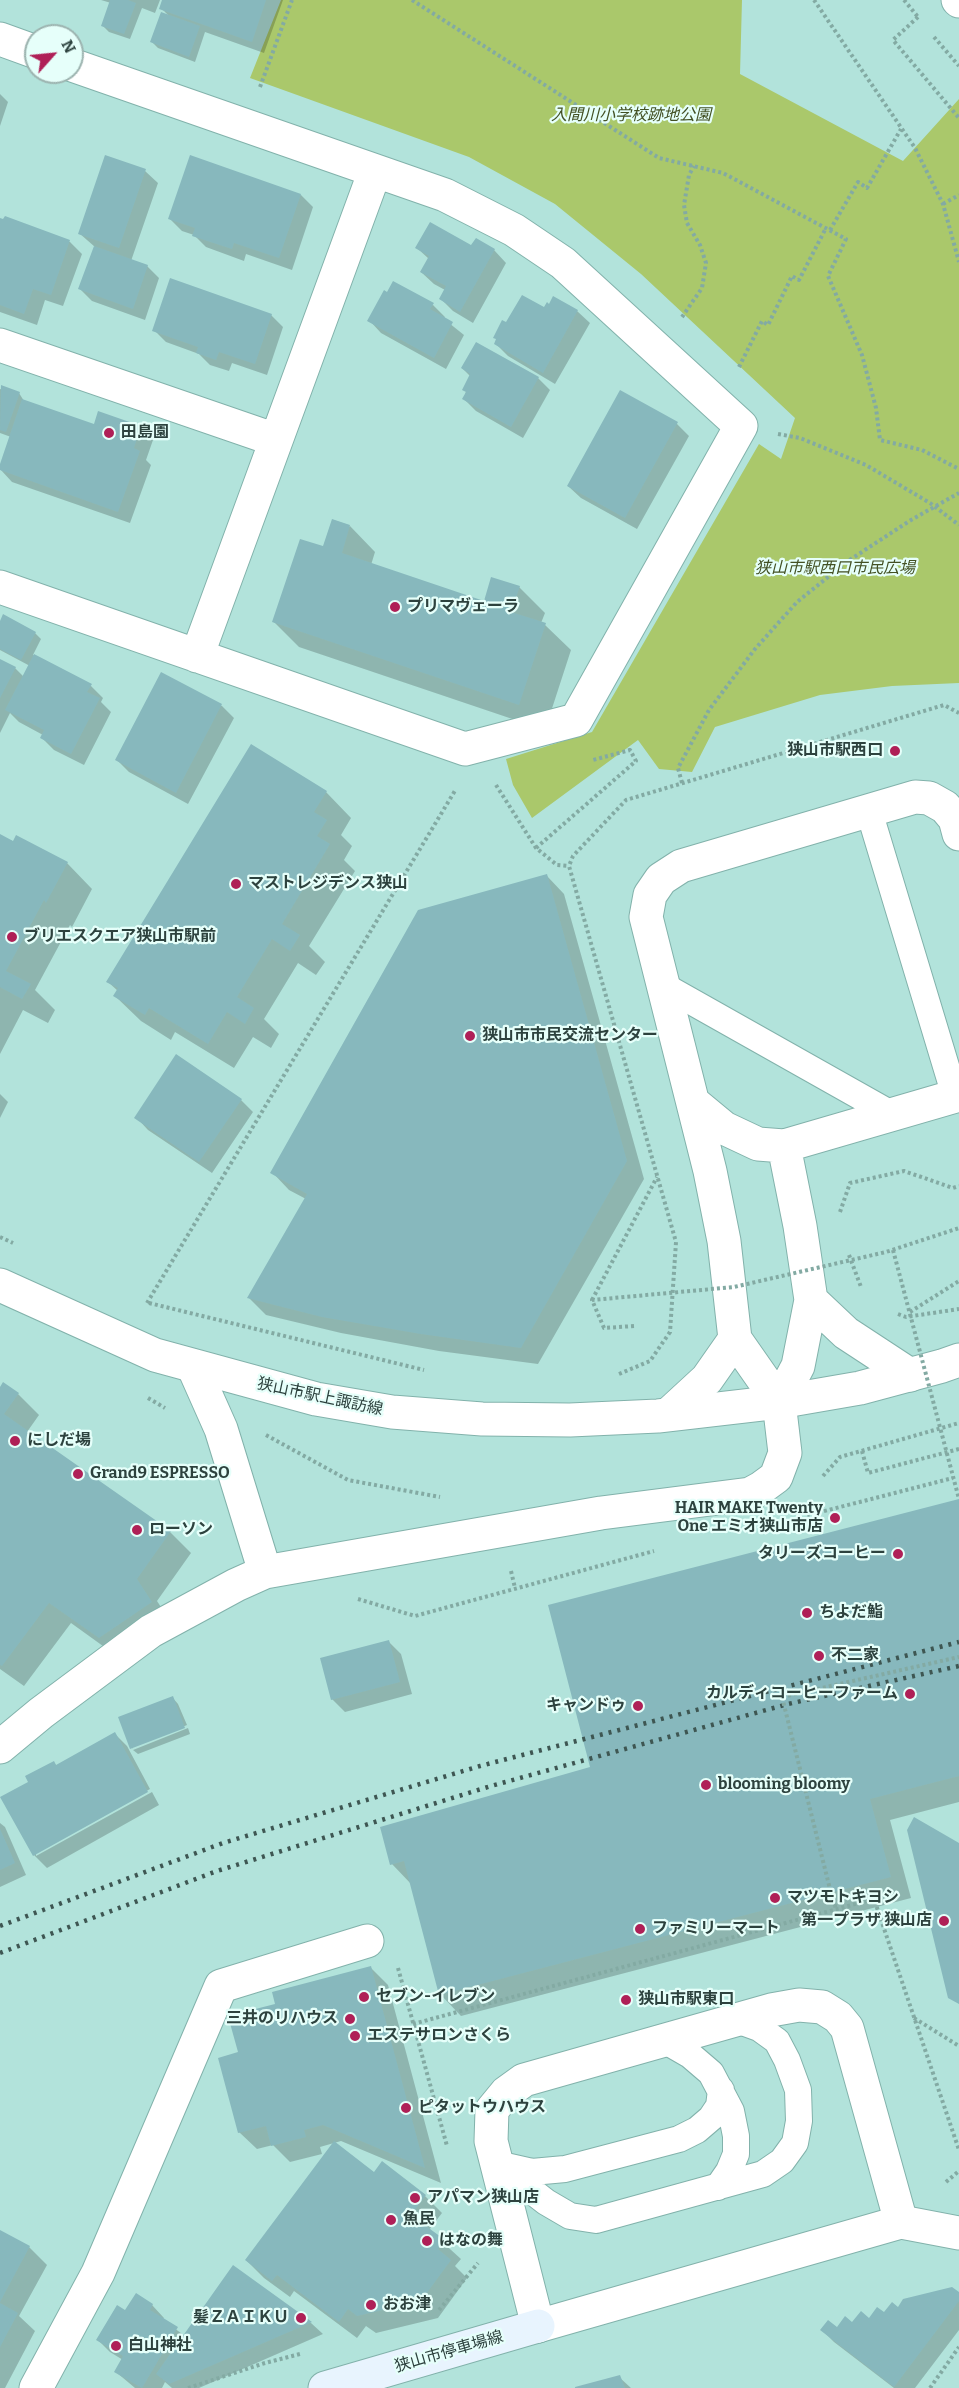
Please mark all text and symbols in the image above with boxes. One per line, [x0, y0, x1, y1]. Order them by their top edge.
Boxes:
north arrow [24, 24, 84, 84]
text: N [57, 37, 80, 56]
park label: 入間川小学校跡地公園 [551, 106, 711, 126]
place label: 田島園 [121, 423, 169, 443]
marker: 田島園 [102, 426, 116, 440]
park label: 狭山市駅西口市民広場 [755, 559, 915, 579]
place label: プリマヴェーラ [407, 597, 519, 617]
marker: プリマヴェーラ [388, 600, 402, 614]
place label: 狭山市駅西口 [787, 741, 883, 761]
marker: 狭山市駅西口 [888, 744, 902, 758]
place label: マストレジデンス狭山 [248, 874, 408, 894]
marker: マストレジデンス狭山 [229, 877, 243, 891]
place label: ブリエスクエア狭山市駅前 [24, 927, 216, 947]
marker: ブリエスクエア狭山市駅前 [5, 930, 19, 944]
place label: 狭山市市民交流センター [482, 1026, 658, 1046]
marker: 狭山市市民交流センター [463, 1029, 477, 1043]
street label: 狭山市駅上諏訪線 [255, 1374, 385, 1420]
place label: にしだ場 [27, 1431, 91, 1451]
marker: にしだ場 [8, 1434, 22, 1448]
place label: Grand9 ESPRESSO [90, 1464, 230, 1484]
marker: Grand9 ESPRESSO [71, 1467, 85, 1481]
place label: HAIR MAKE Twenty One エミオ狭山市店 [675, 1499, 823, 1537]
marker: HAIR MAKE Twenty One エミオ狭山市店 [828, 1511, 842, 1525]
place label: ローソン [149, 1520, 213, 1540]
marker: ローソン [130, 1523, 144, 1537]
place label: タリーズコーヒー [758, 1544, 886, 1564]
marker: タリーズコーヒー [891, 1547, 905, 1561]
place label: ちよだ鮨 [819, 1603, 883, 1623]
marker: ちよだ鮨 [800, 1606, 814, 1620]
place label: 不二家 [831, 1646, 879, 1666]
marker: 不二家 [812, 1649, 826, 1663]
place label: カルディコーヒーファーム [706, 1684, 898, 1704]
marker: カルディコーヒーファーム [903, 1687, 917, 1701]
place label: キャンドゥ [546, 1696, 626, 1716]
marker: キャンドゥ [631, 1699, 645, 1713]
place label: blooming bloomy [718, 1775, 850, 1795]
marker: blooming bloomy [699, 1778, 713, 1792]
place label: マツモトキヨシ [787, 1888, 899, 1908]
marker: マツモトキヨシ [768, 1891, 782, 1905]
place label: 第一プラザ 狭山店 [801, 1911, 932, 1931]
marker: 第一プラザ 狭山店 [937, 1914, 951, 1928]
place label: ファミリーマート [652, 1919, 780, 1939]
marker: ファミリーマート [633, 1922, 647, 1936]
place label: セブン-イレブン [376, 1987, 495, 2007]
marker: セブン-イレブン [357, 1990, 371, 2004]
place label: 狭山市駅東口 [638, 1990, 734, 2010]
marker: 狭山市駅東口 [619, 1993, 633, 2007]
place label: 三井のリハウス [226, 2009, 338, 2029]
marker: 三井のリハウス [343, 2012, 357, 2026]
place label: エステサロンさくら [367, 2026, 511, 2046]
marker: エステサロンさくら [348, 2029, 362, 2043]
place label: ピタットウハウス [418, 2098, 546, 2118]
marker: ピタットウハウス [399, 2101, 413, 2115]
place label: アパマン狭山店 [427, 2188, 539, 2208]
marker: アパマン狭山店 [408, 2191, 422, 2205]
place label: 魚民 [403, 2210, 435, 2230]
marker: 魚民 [384, 2213, 398, 2227]
place label: はなの舞 [439, 2231, 503, 2251]
marker: はなの舞 [420, 2234, 434, 2248]
place label: おお津 [383, 2295, 431, 2315]
marker: おお津 [364, 2298, 378, 2312]
place label: 髪ＺＡＩＫＵ [193, 2308, 289, 2328]
marker: 髪ＺＡＩＫＵ [294, 2311, 308, 2325]
street label: 狭山市停車場線 [393, 2327, 505, 2377]
place label: 白山神社 [128, 2336, 192, 2356]
marker: 白山神社 [109, 2339, 123, 2353]

